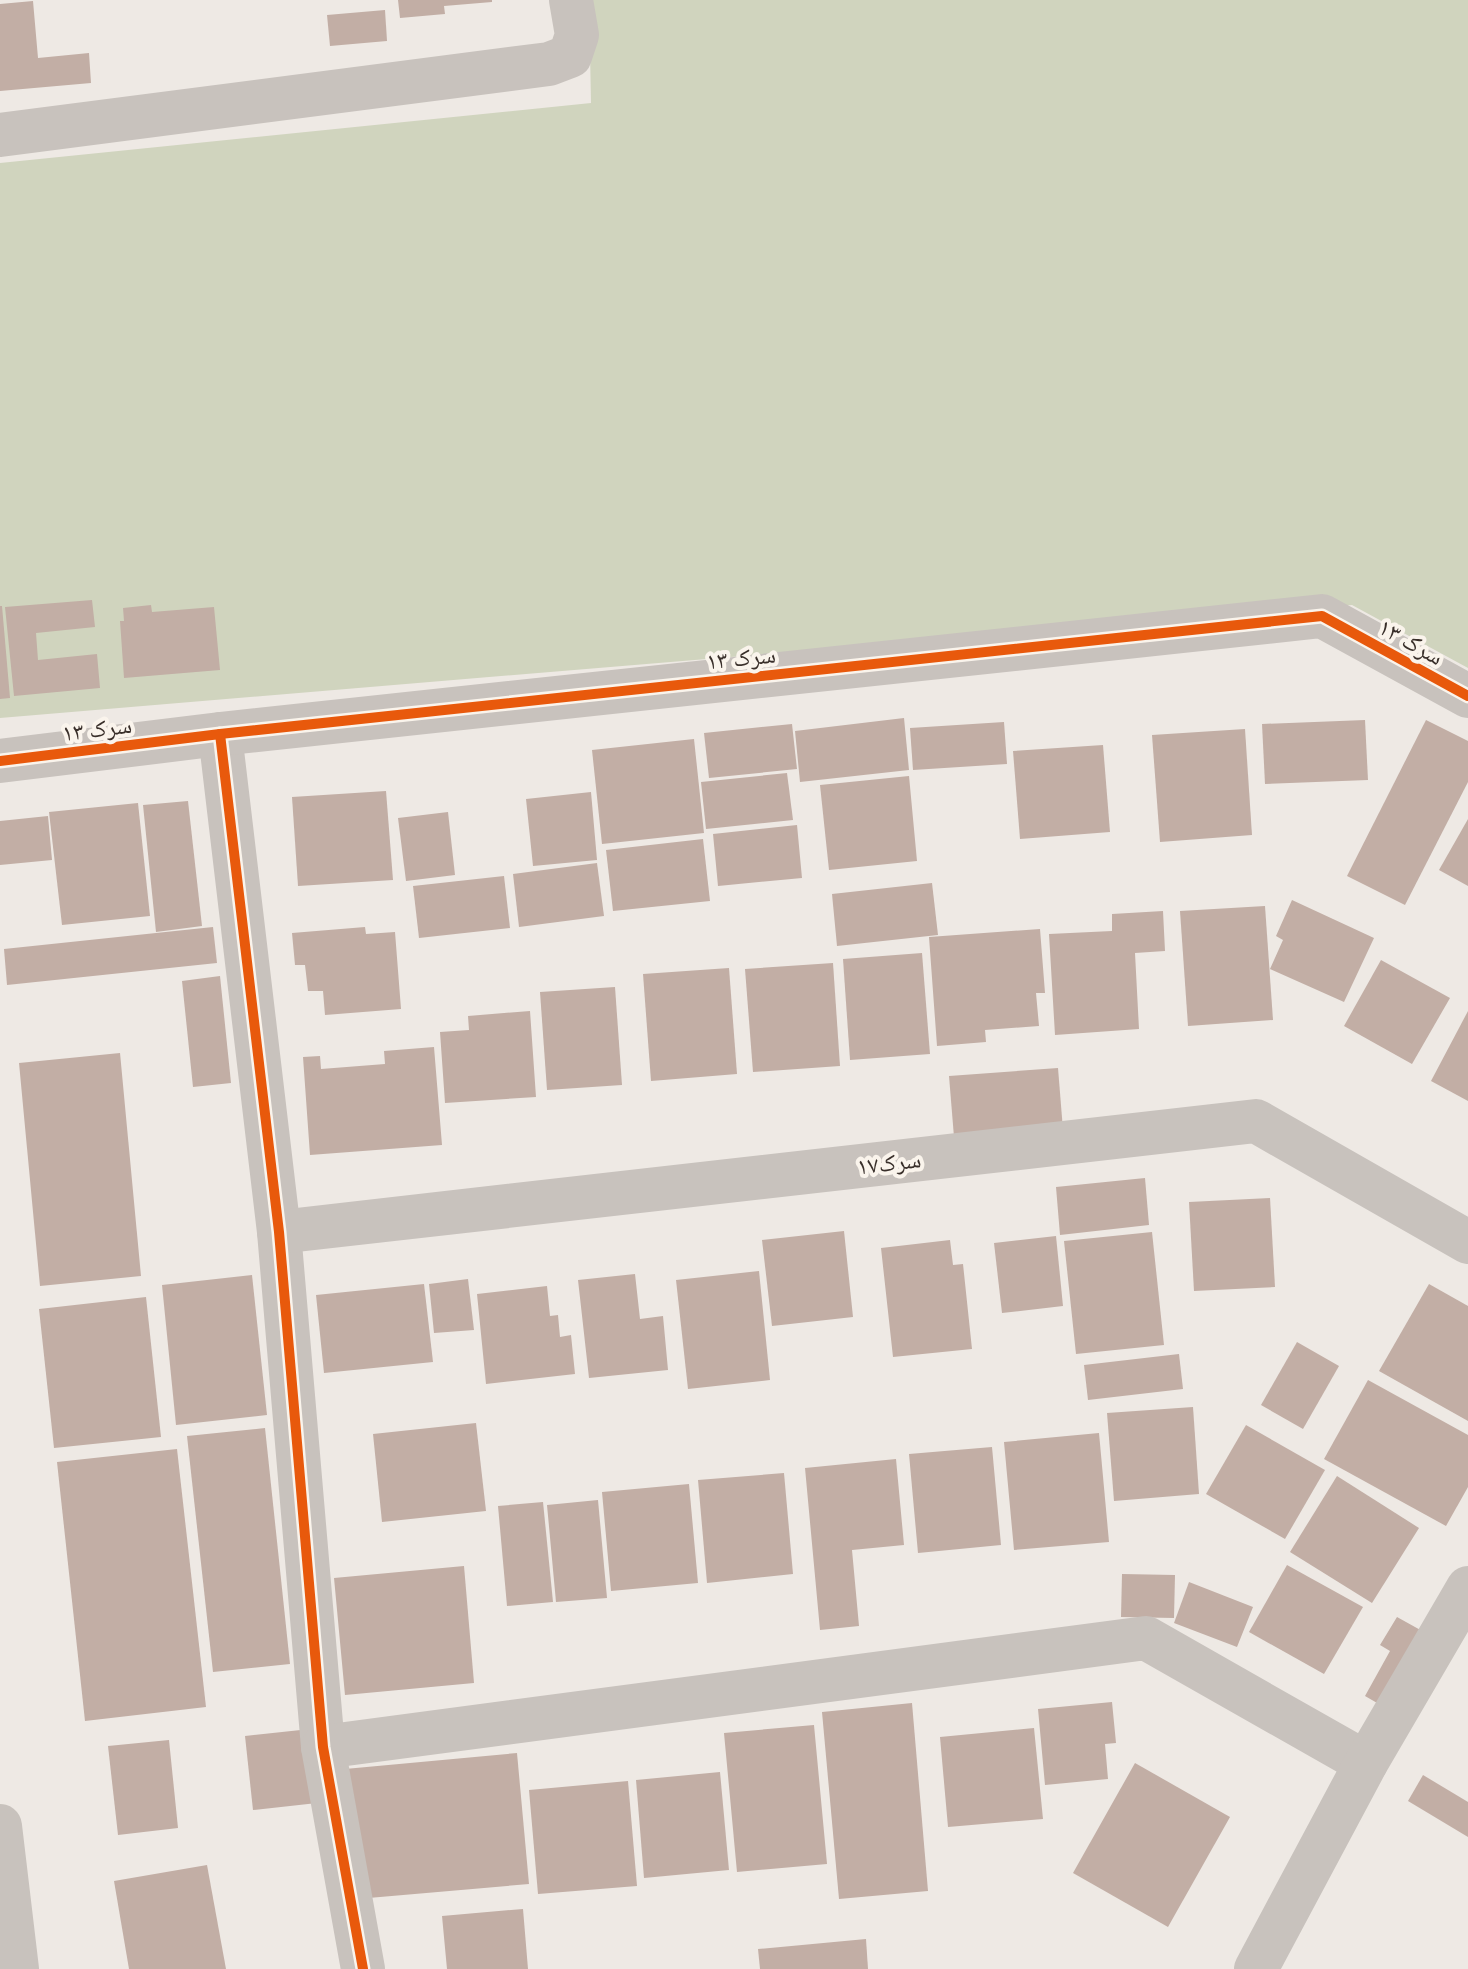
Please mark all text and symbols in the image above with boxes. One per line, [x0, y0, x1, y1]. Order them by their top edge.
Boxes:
street label: سرک ۱۳ [1374, 612, 1449, 671]
street label: سرک ۱۳ [705, 639, 777, 676]
street label: سرک ۱۳ [61, 710, 133, 747]
street label: سرک۱۷ [855, 1144, 923, 1181]

